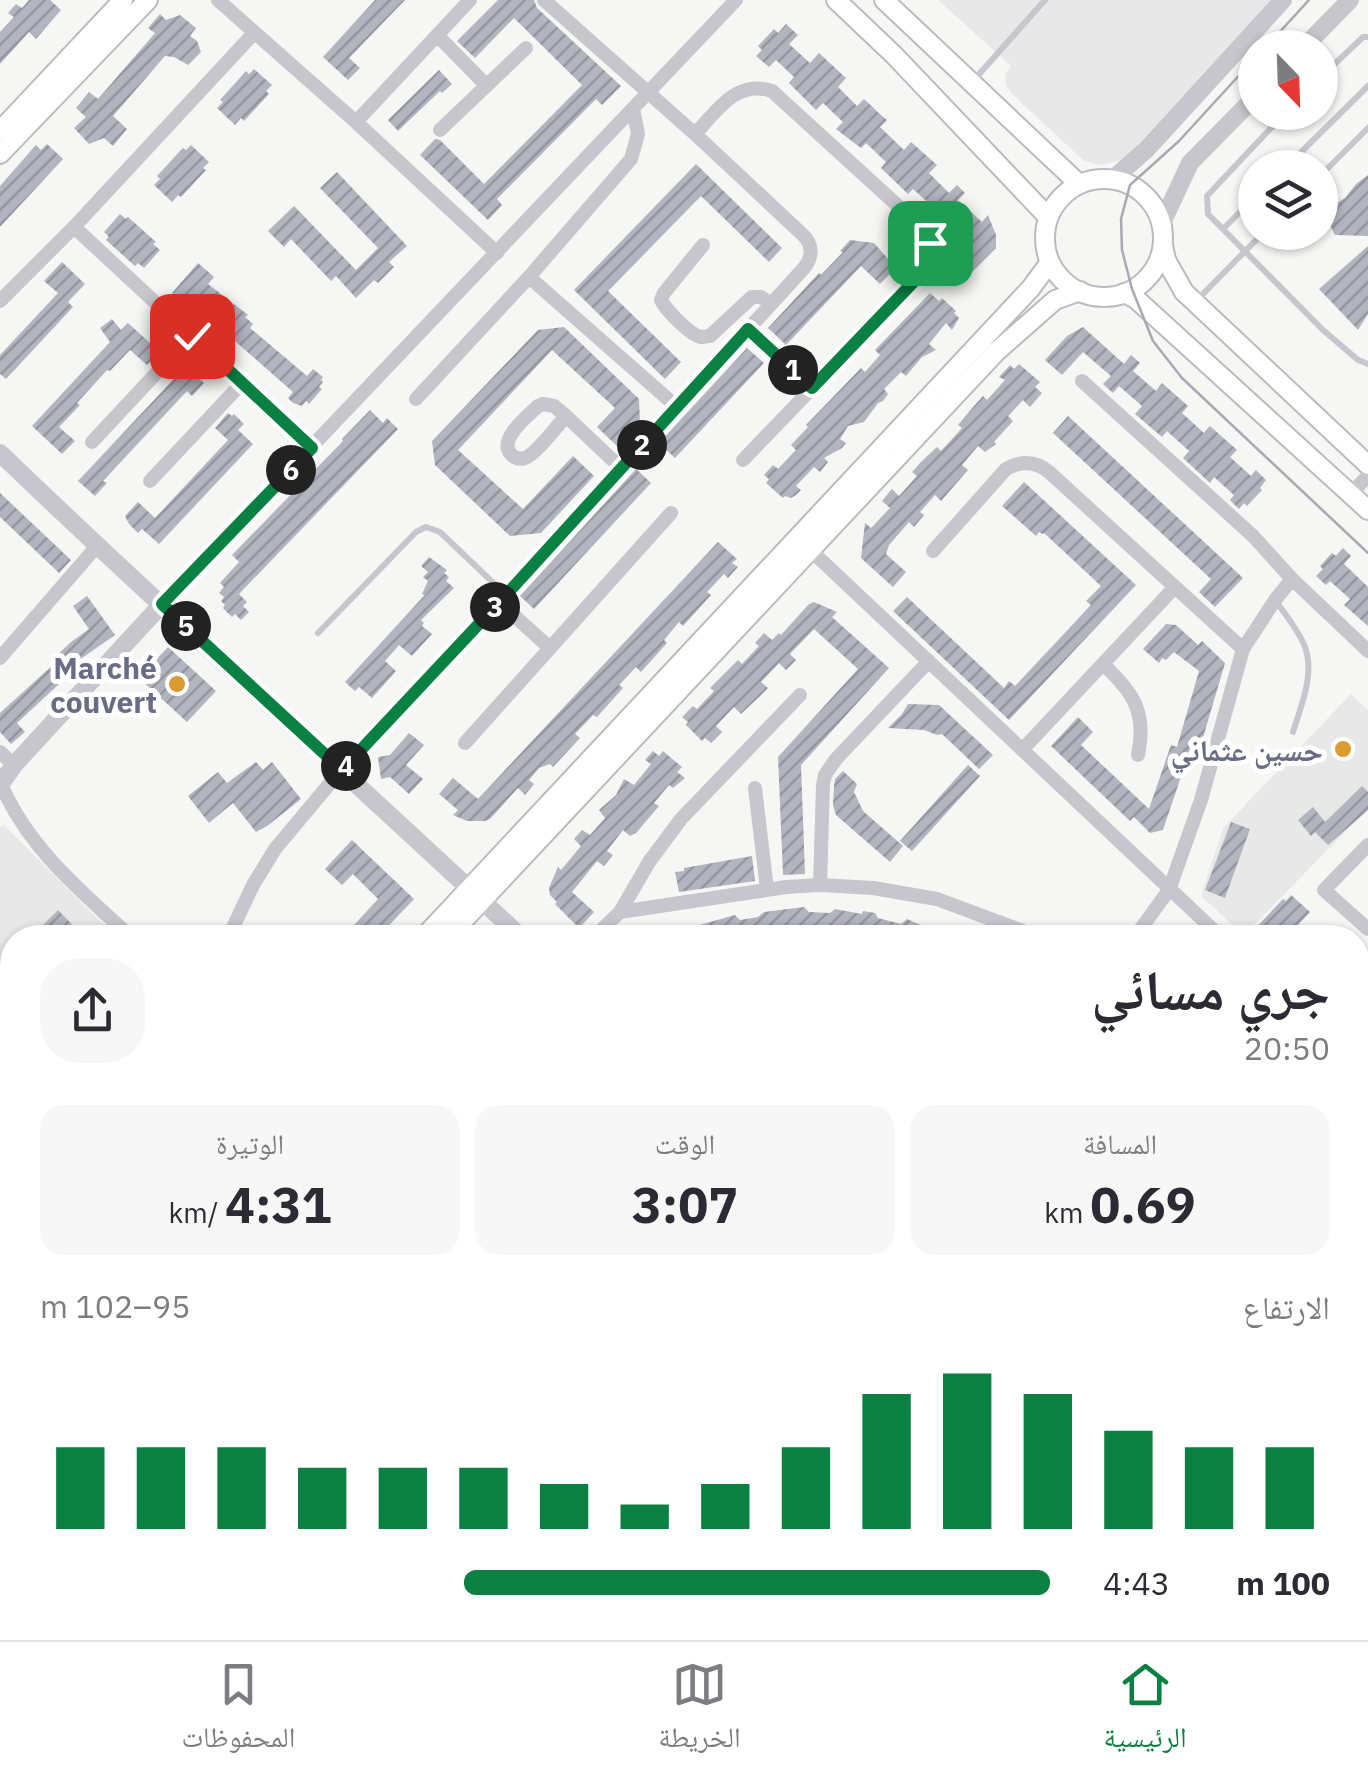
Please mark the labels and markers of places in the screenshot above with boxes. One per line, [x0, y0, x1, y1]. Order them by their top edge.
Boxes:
pin [888, 201, 973, 286]
pin [150, 294, 235, 379]
pin: 1 [768, 345, 818, 395]
pin: 2 [617, 420, 667, 470]
pin: 6 [266, 445, 316, 495]
pin: 3 [470, 582, 520, 632]
pin: 5 [161, 601, 211, 651]
place label: Marché couvert [50, 648, 157, 721]
marker: Marché couvert [166, 673, 188, 695]
place label: حسين عثماني [1170, 730, 1323, 774]
marker: حسين عثماني [1332, 738, 1354, 760]
pin: 4 [321, 741, 371, 791]

